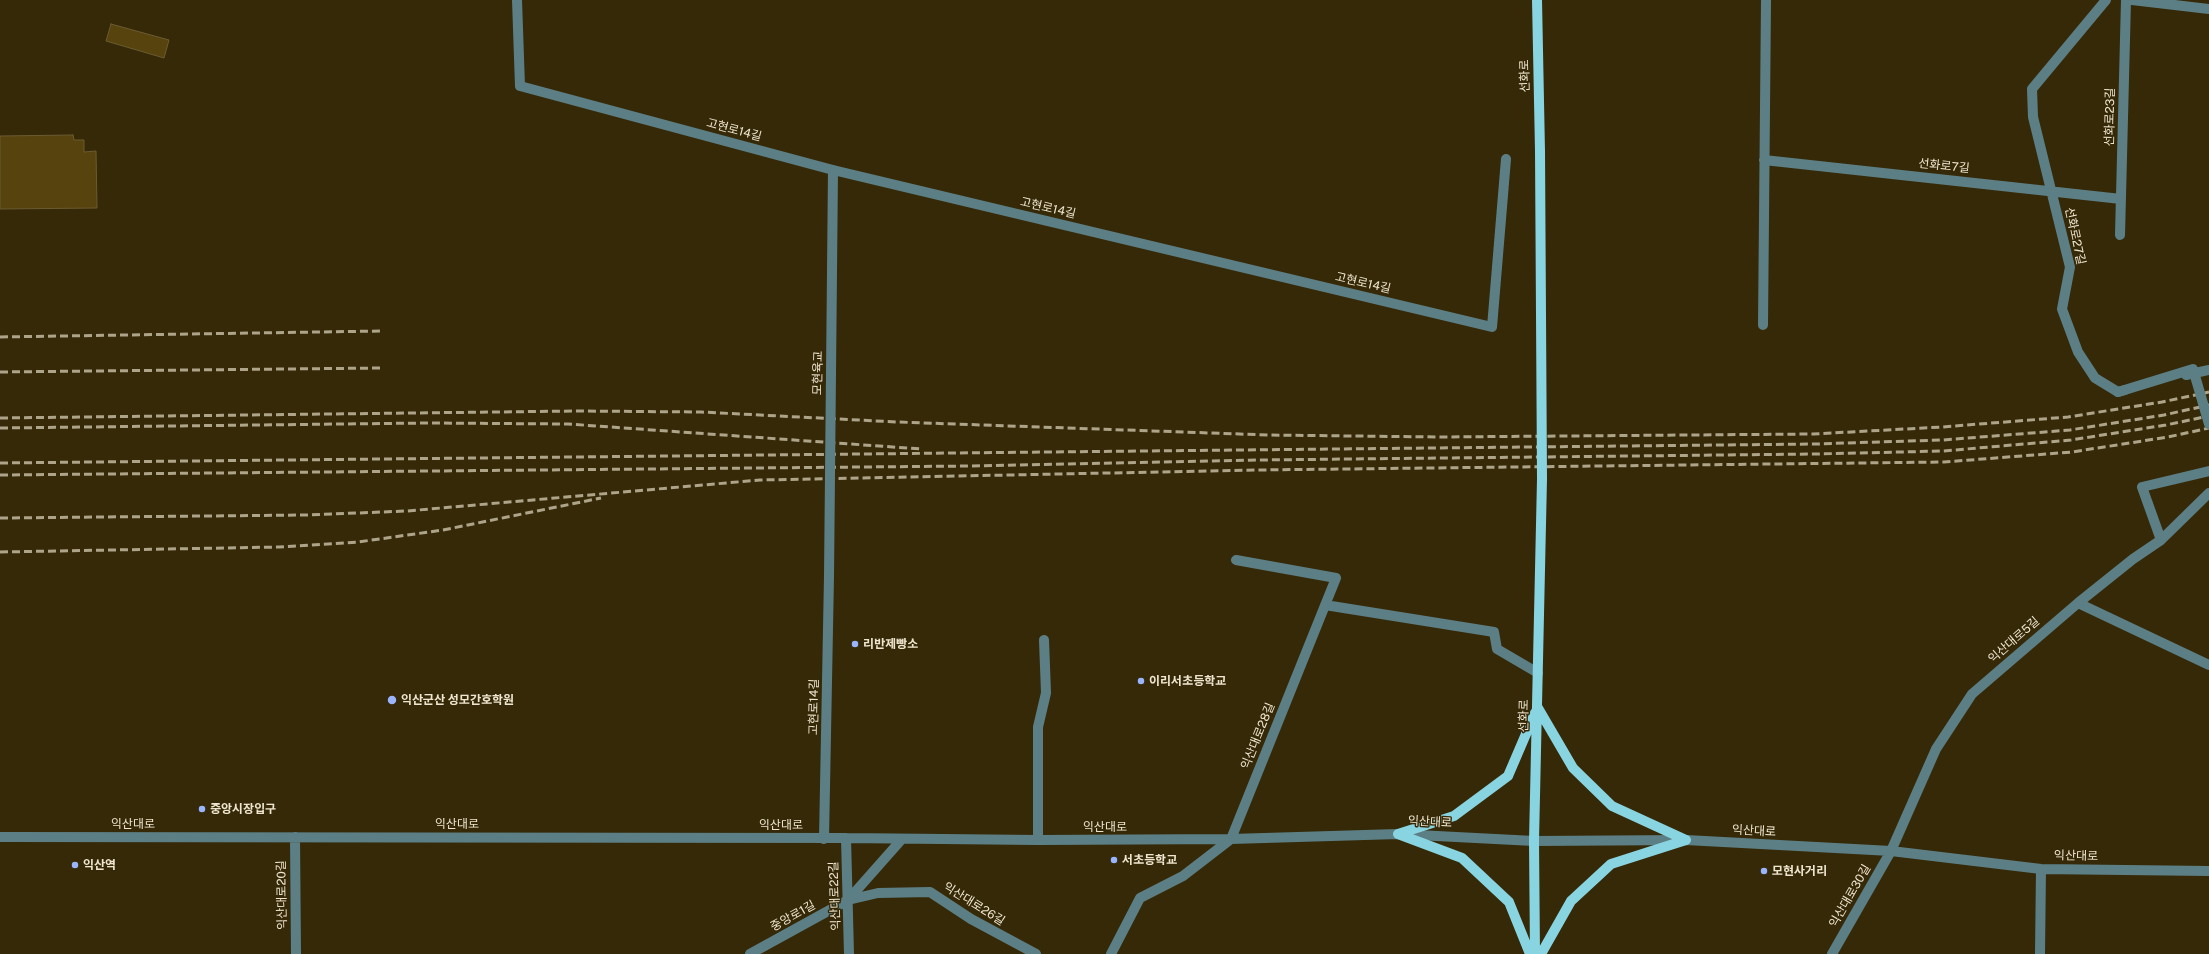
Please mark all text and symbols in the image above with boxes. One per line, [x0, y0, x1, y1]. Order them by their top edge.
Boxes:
street label: 선화로 [1518, 59, 1532, 93]
street label: 선화로23길 [2102, 87, 2118, 147]
street label: 고현로14길 [705, 116, 763, 144]
street label: 선화로7길 [1918, 156, 1970, 176]
street label: 고현로14길 [1019, 195, 1077, 221]
street label: 선화로27길 [2062, 206, 2088, 266]
street label: 고현로14길 [1334, 270, 1392, 296]
street label: 모현육교 [810, 351, 826, 395]
street label: 익산대로5길 [1986, 614, 2042, 666]
place label: 리반제빵소 [863, 637, 918, 651]
marker: 리반제빵소 [850, 639, 860, 649]
place label: 이리서초등학교 [1149, 674, 1226, 688]
marker: 이리서초등학교 [1136, 676, 1146, 686]
street label: 고현로14길 [806, 679, 822, 735]
place label: 익산군산 성모간호학원 [401, 693, 514, 707]
marker: 익산군산 성모간호학원 [386, 694, 398, 706]
street label: 선화로 [1517, 699, 1531, 733]
street label: 익산대로28길 [1238, 701, 1278, 771]
place label: 중앙시장입구 [210, 802, 276, 816]
marker: 중앙시장입구 [197, 804, 207, 814]
street label: 익산대로 [1408, 814, 1452, 830]
street label: 익산대로 [111, 817, 155, 831]
street label: 익산대로 [435, 817, 479, 831]
street label: 익산대로 [759, 818, 803, 832]
street label: 익산대로 [1083, 820, 1127, 834]
street label: 익산대로 [1732, 823, 1776, 839]
street label: 익산대로 [2054, 848, 2098, 864]
place label: 서초등학교 [1122, 853, 1177, 867]
marker: 서초등학교 [1109, 855, 1119, 865]
place label: 익산역 [83, 858, 116, 872]
marker: 익산역 [70, 860, 80, 870]
street label: 익산대로20길 [274, 860, 290, 930]
street label: 익산대로22길 [827, 861, 843, 931]
street label: 익산대로30길 [1826, 862, 1874, 930]
place label: 모현사거리 [1772, 864, 1827, 878]
marker: 모현사거리 [1759, 866, 1769, 876]
street label: 익산대로26길 [941, 879, 1007, 929]
street label: 중앙로1길 [768, 898, 818, 934]

